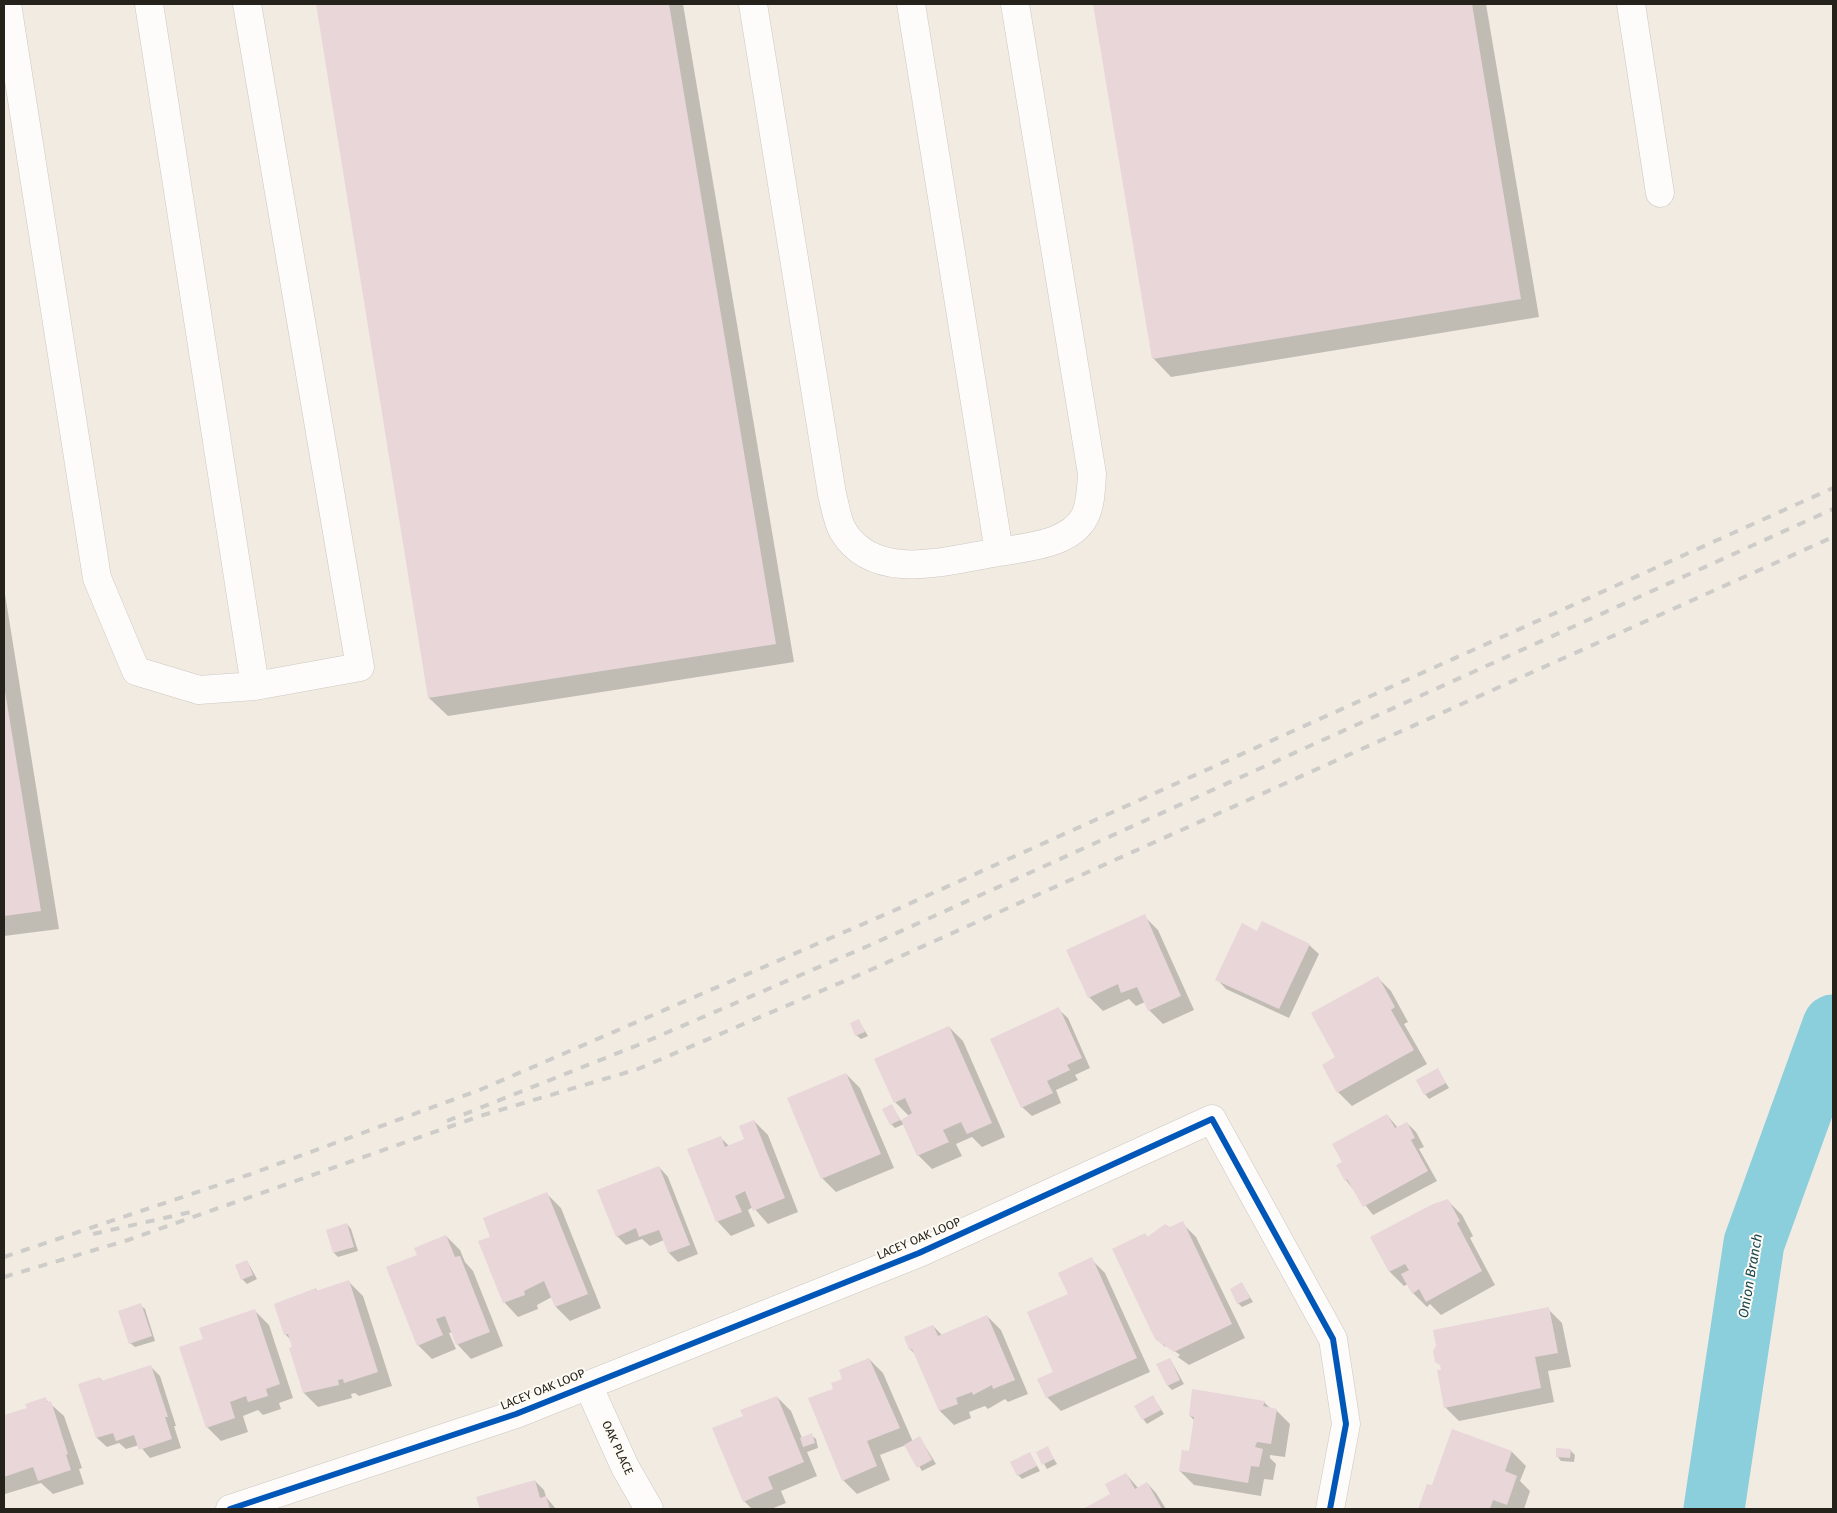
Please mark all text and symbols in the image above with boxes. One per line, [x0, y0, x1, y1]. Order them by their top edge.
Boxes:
street label: LACEY OAK LOOP [875, 1215, 963, 1263]
water label: Onion Branch [1735, 1232, 1767, 1320]
street label: LACEY OAK LOOP [499, 1366, 587, 1414]
street label: OAK PLACE [598, 1419, 636, 1477]

